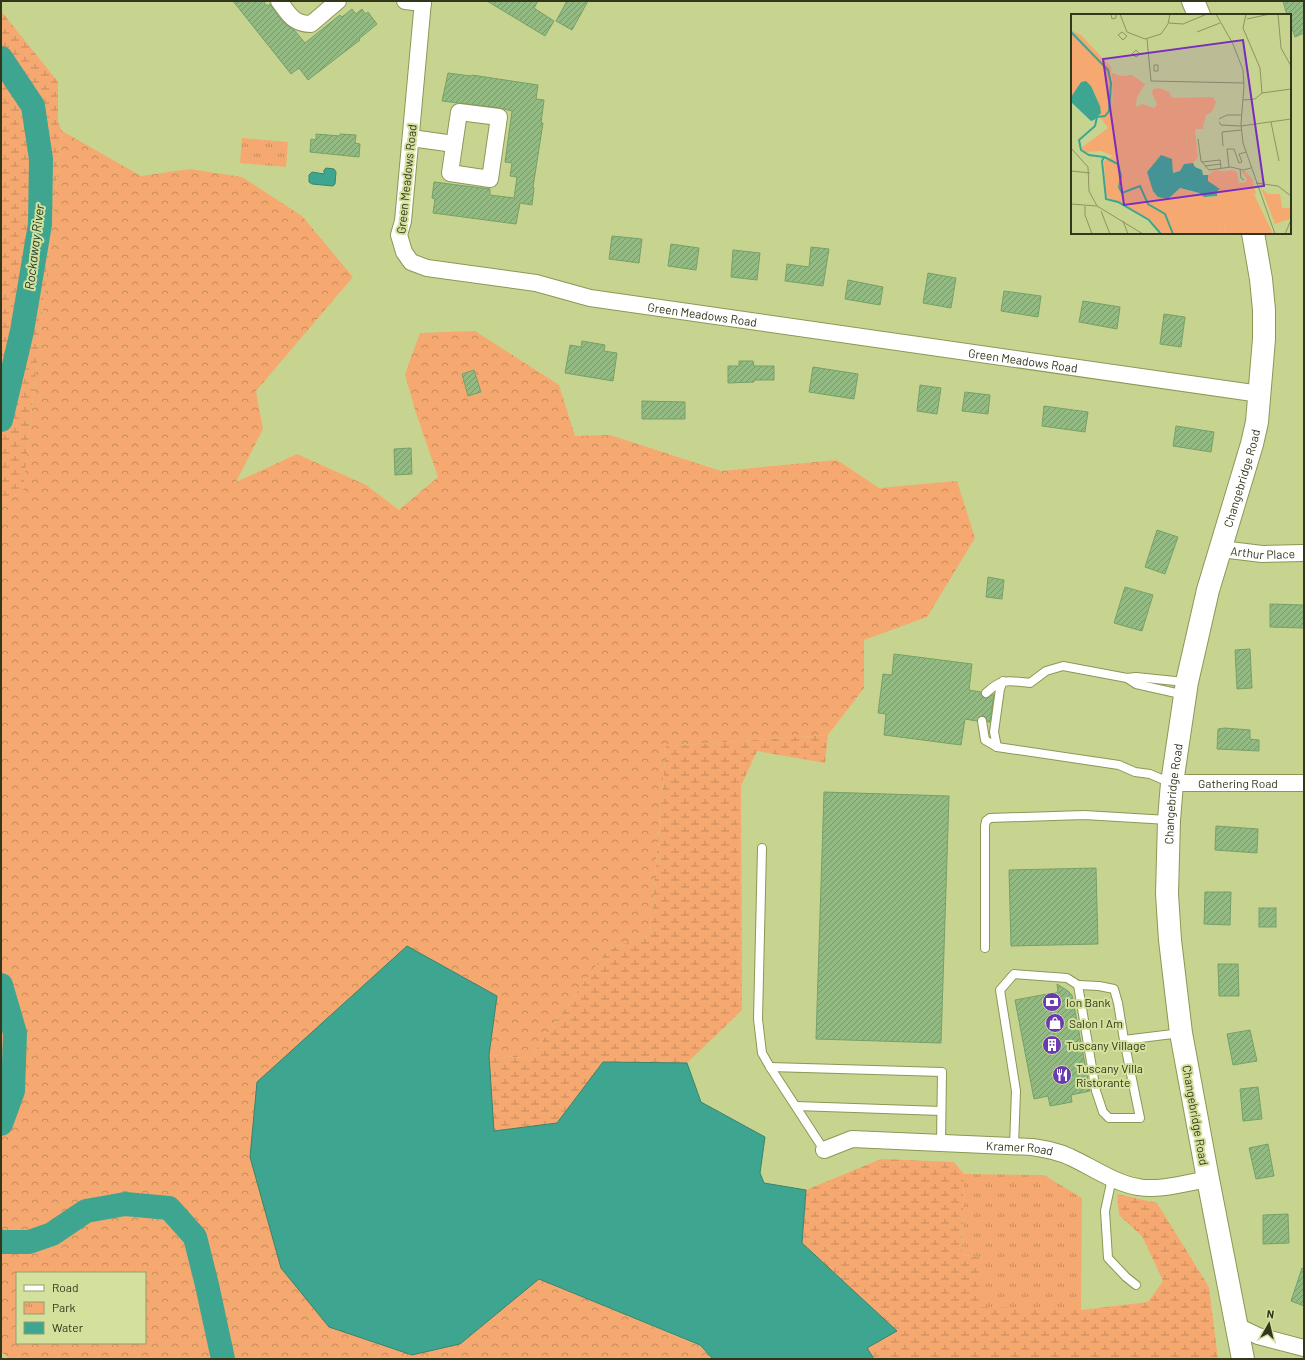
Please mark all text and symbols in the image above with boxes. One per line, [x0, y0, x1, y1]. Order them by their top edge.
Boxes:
inset map [1071, 14, 1291, 234]
street label: Green Meadows Road [393, 123, 419, 235]
water label: Rockaway River [21, 203, 47, 291]
street label: Green Meadows Road [647, 299, 758, 329]
street label: Green Meadows Road [967, 345, 1079, 375]
street label: Changebridge Road [1220, 428, 1262, 529]
street label: Arthur Place [1230, 543, 1295, 561]
street label: Changebridge Road [1161, 742, 1185, 845]
street label: Gathering Road [1198, 776, 1278, 790]
bank icon: Ion Bank [1041, 991, 1063, 1013]
place label: Ion Bank [1066, 995, 1111, 1009]
shop icon: Salon I Am [1044, 1012, 1066, 1034]
place label: Salon I Am [1069, 1016, 1123, 1030]
building icon: Tuscany Village [1041, 1034, 1063, 1056]
place label: Tuscany Village [1066, 1038, 1146, 1052]
place label: Tuscany Villa Ristorante [1076, 1061, 1143, 1089]
restaurant icon: Tuscany Villa Ristorante [1051, 1064, 1073, 1086]
street label: Changebridge Road [1180, 1064, 1212, 1166]
street label: Kramer Road [986, 1138, 1055, 1158]
legend [16, 1272, 146, 1344]
text: Road [52, 1280, 79, 1294]
text: Park [52, 1300, 76, 1314]
north arrow [1249, 1304, 1289, 1344]
text: N [1266, 1307, 1275, 1321]
text: Water [52, 1320, 84, 1334]

